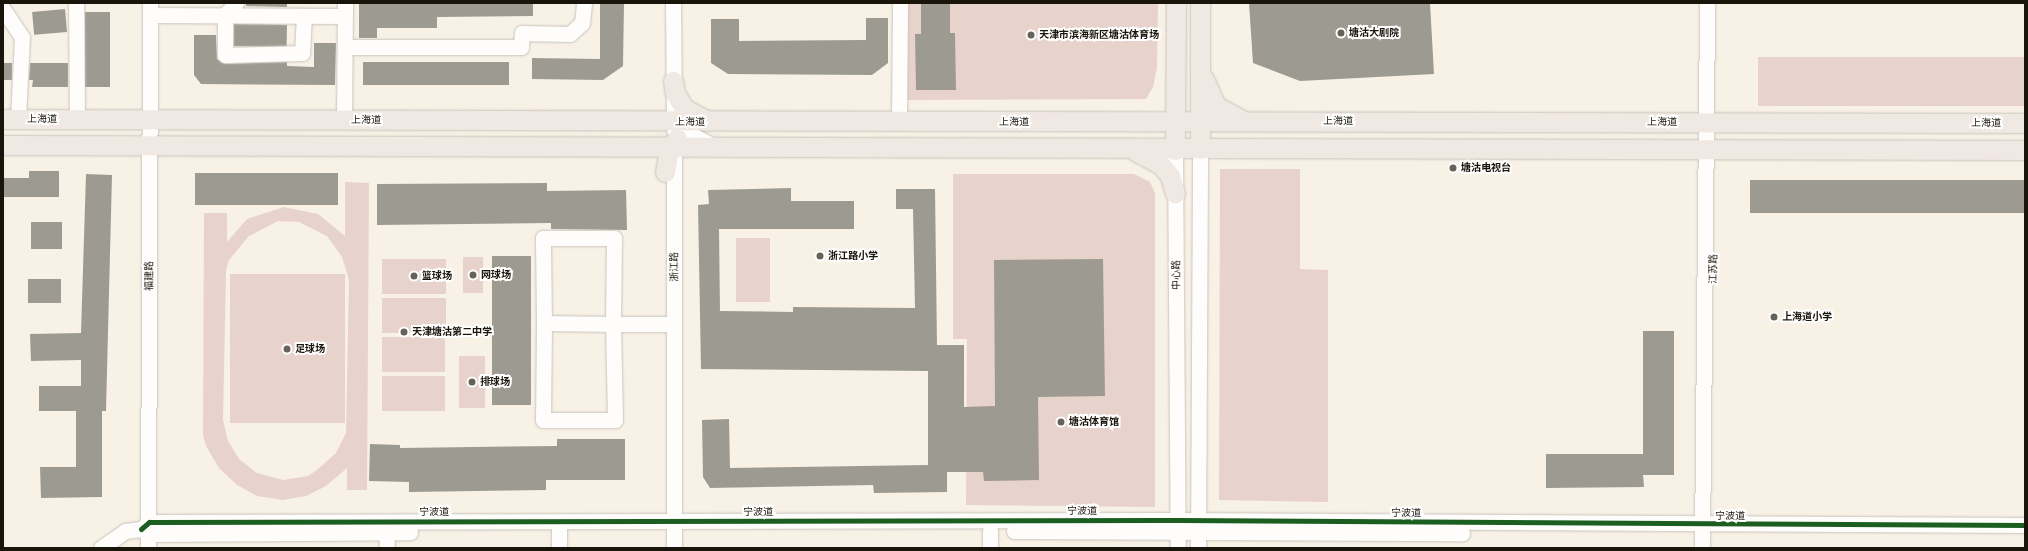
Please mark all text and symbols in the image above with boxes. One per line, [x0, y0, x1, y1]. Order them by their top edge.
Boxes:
place label: 塘沽大剧院 [1349, 27, 1399, 39]
marker: 塘沽大剧院 [1336, 28, 1346, 38]
place label: 天津市滨海新区塘沽体育场 [1039, 29, 1159, 41]
marker: 天津市滨海新区塘沽体育场 [1026, 30, 1036, 40]
street label: 上海道 [27, 113, 57, 125]
street label: 上海道 [351, 114, 381, 126]
street label: 上海道 [1323, 115, 1353, 127]
street label: 上海道 [675, 116, 705, 128]
street label: 上海道 [999, 116, 1029, 128]
street label: 上海道 [1647, 116, 1677, 128]
street label: 上海道 [1971, 117, 2001, 129]
place label: 塘沽电视台 [1461, 162, 1511, 174]
marker: 塘沽电视台 [1448, 163, 1458, 173]
place label: 浙江路小学 [828, 250, 878, 262]
marker: 浙江路小学 [815, 251, 825, 261]
street label: 浙江路 [668, 252, 680, 282]
street label: 江苏路 [1707, 254, 1719, 284]
street label: 中心路 [1170, 260, 1182, 290]
street label: 福建路 [143, 261, 155, 291]
place label: 网球场 [481, 269, 511, 281]
place label: 篮球场 [422, 270, 452, 282]
marker: 网球场 [468, 270, 478, 280]
marker: 篮球场 [409, 271, 419, 281]
place label: 上海道小学 [1782, 311, 1832, 323]
marker: 上海道小学 [1769, 312, 1779, 322]
place label: 天津塘沽第二中学 [412, 326, 492, 338]
marker: 天津塘沽第二中学 [399, 327, 409, 337]
place label: 足球场 [295, 343, 325, 355]
marker: 足球场 [282, 344, 292, 354]
place label: 排球场 [480, 376, 510, 388]
marker: 排球场 [467, 377, 477, 387]
place label: 塘沽体育馆 [1069, 416, 1119, 428]
marker: 塘沽体育馆 [1056, 417, 1066, 427]
street label: 宁波道 [1067, 505, 1097, 517]
street label: 宁波道 [419, 506, 449, 518]
street label: 宁波道 [743, 506, 773, 518]
street label: 宁波道 [1391, 507, 1421, 519]
street label: 宁波道 [1715, 510, 1745, 522]

